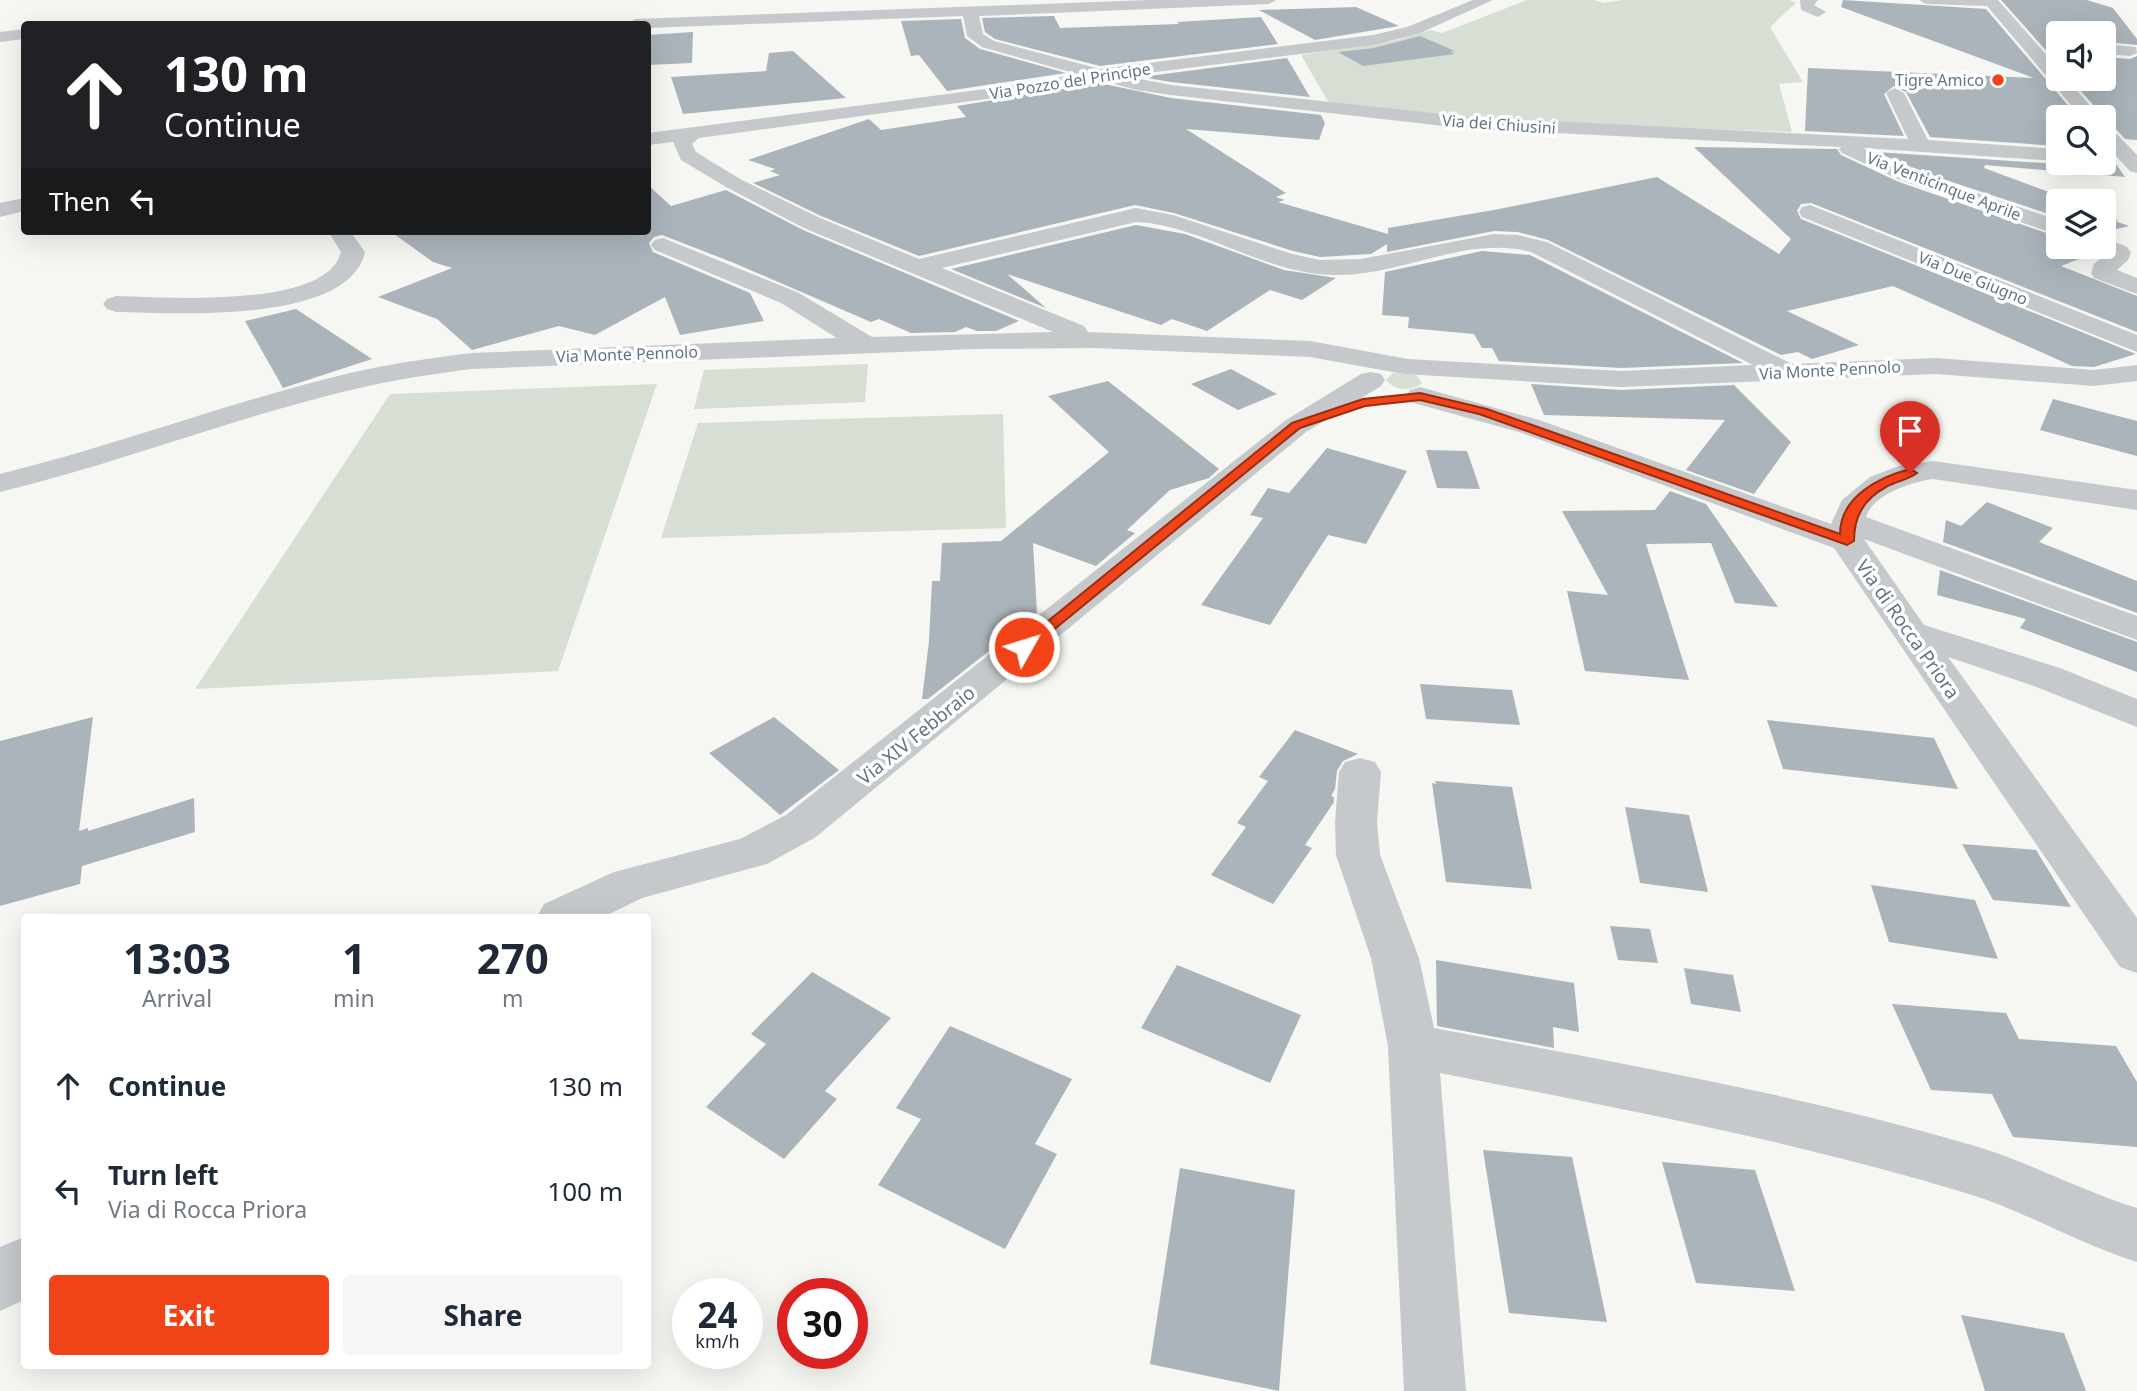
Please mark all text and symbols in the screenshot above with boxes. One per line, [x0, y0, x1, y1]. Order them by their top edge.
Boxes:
map controls [2046, 21, 2116, 259]
button: sound [2046, 21, 2116, 91]
text: 130 m [164, 40, 309, 106]
icon: ahead [49, 49, 140, 140]
street label: Via Pozzo del Principe [988, 57, 1152, 105]
place label: Tigre Amico [1895, 69, 1984, 91]
marker: Tigre Amico [1990, 72, 2006, 88]
text: Continue [164, 103, 301, 146]
button: search [2046, 105, 2116, 175]
street label: Via dei Chiusini [1441, 109, 1557, 139]
street label: Via Venticinque Aprile [1864, 146, 2024, 226]
icon: left [124, 182, 162, 220]
text: Then [49, 183, 110, 219]
button: layers [2046, 189, 2116, 259]
street label: Via Due Giugno [1915, 246, 2031, 310]
street label: Via Monte Pennolo [556, 341, 698, 367]
street label: Via Monte Pennolo [1759, 355, 1901, 385]
pin [1880, 401, 1940, 473]
icon: arrive [1891, 412, 1929, 450]
street label: Via di Rocca Priora [1850, 554, 1966, 704]
position arrow [987, 610, 1061, 684]
street label: Via XIV Febbraio [852, 679, 980, 791]
text: 13:03 [123, 929, 231, 986]
text: 1 [342, 929, 366, 986]
text: 270 [477, 929, 549, 986]
text: Arrival [142, 982, 212, 1014]
text: min [333, 982, 375, 1014]
text: m [502, 982, 524, 1014]
icon: ahead [49, 1067, 87, 1105]
text: Continue [108, 1068, 226, 1104]
text: 130 m [547, 1068, 623, 1104]
text: Turn left [108, 1157, 219, 1193]
icon: left [49, 1172, 87, 1210]
text: 100 m [547, 1173, 623, 1209]
text: Via di Rocca Priora [108, 1193, 307, 1225]
button: Exit [49, 1275, 329, 1355]
button: Share [343, 1275, 623, 1355]
speed limit sign: 30 [777, 1278, 868, 1369]
text: 24 [697, 1291, 738, 1338]
text: km/h [695, 1329, 740, 1353]

